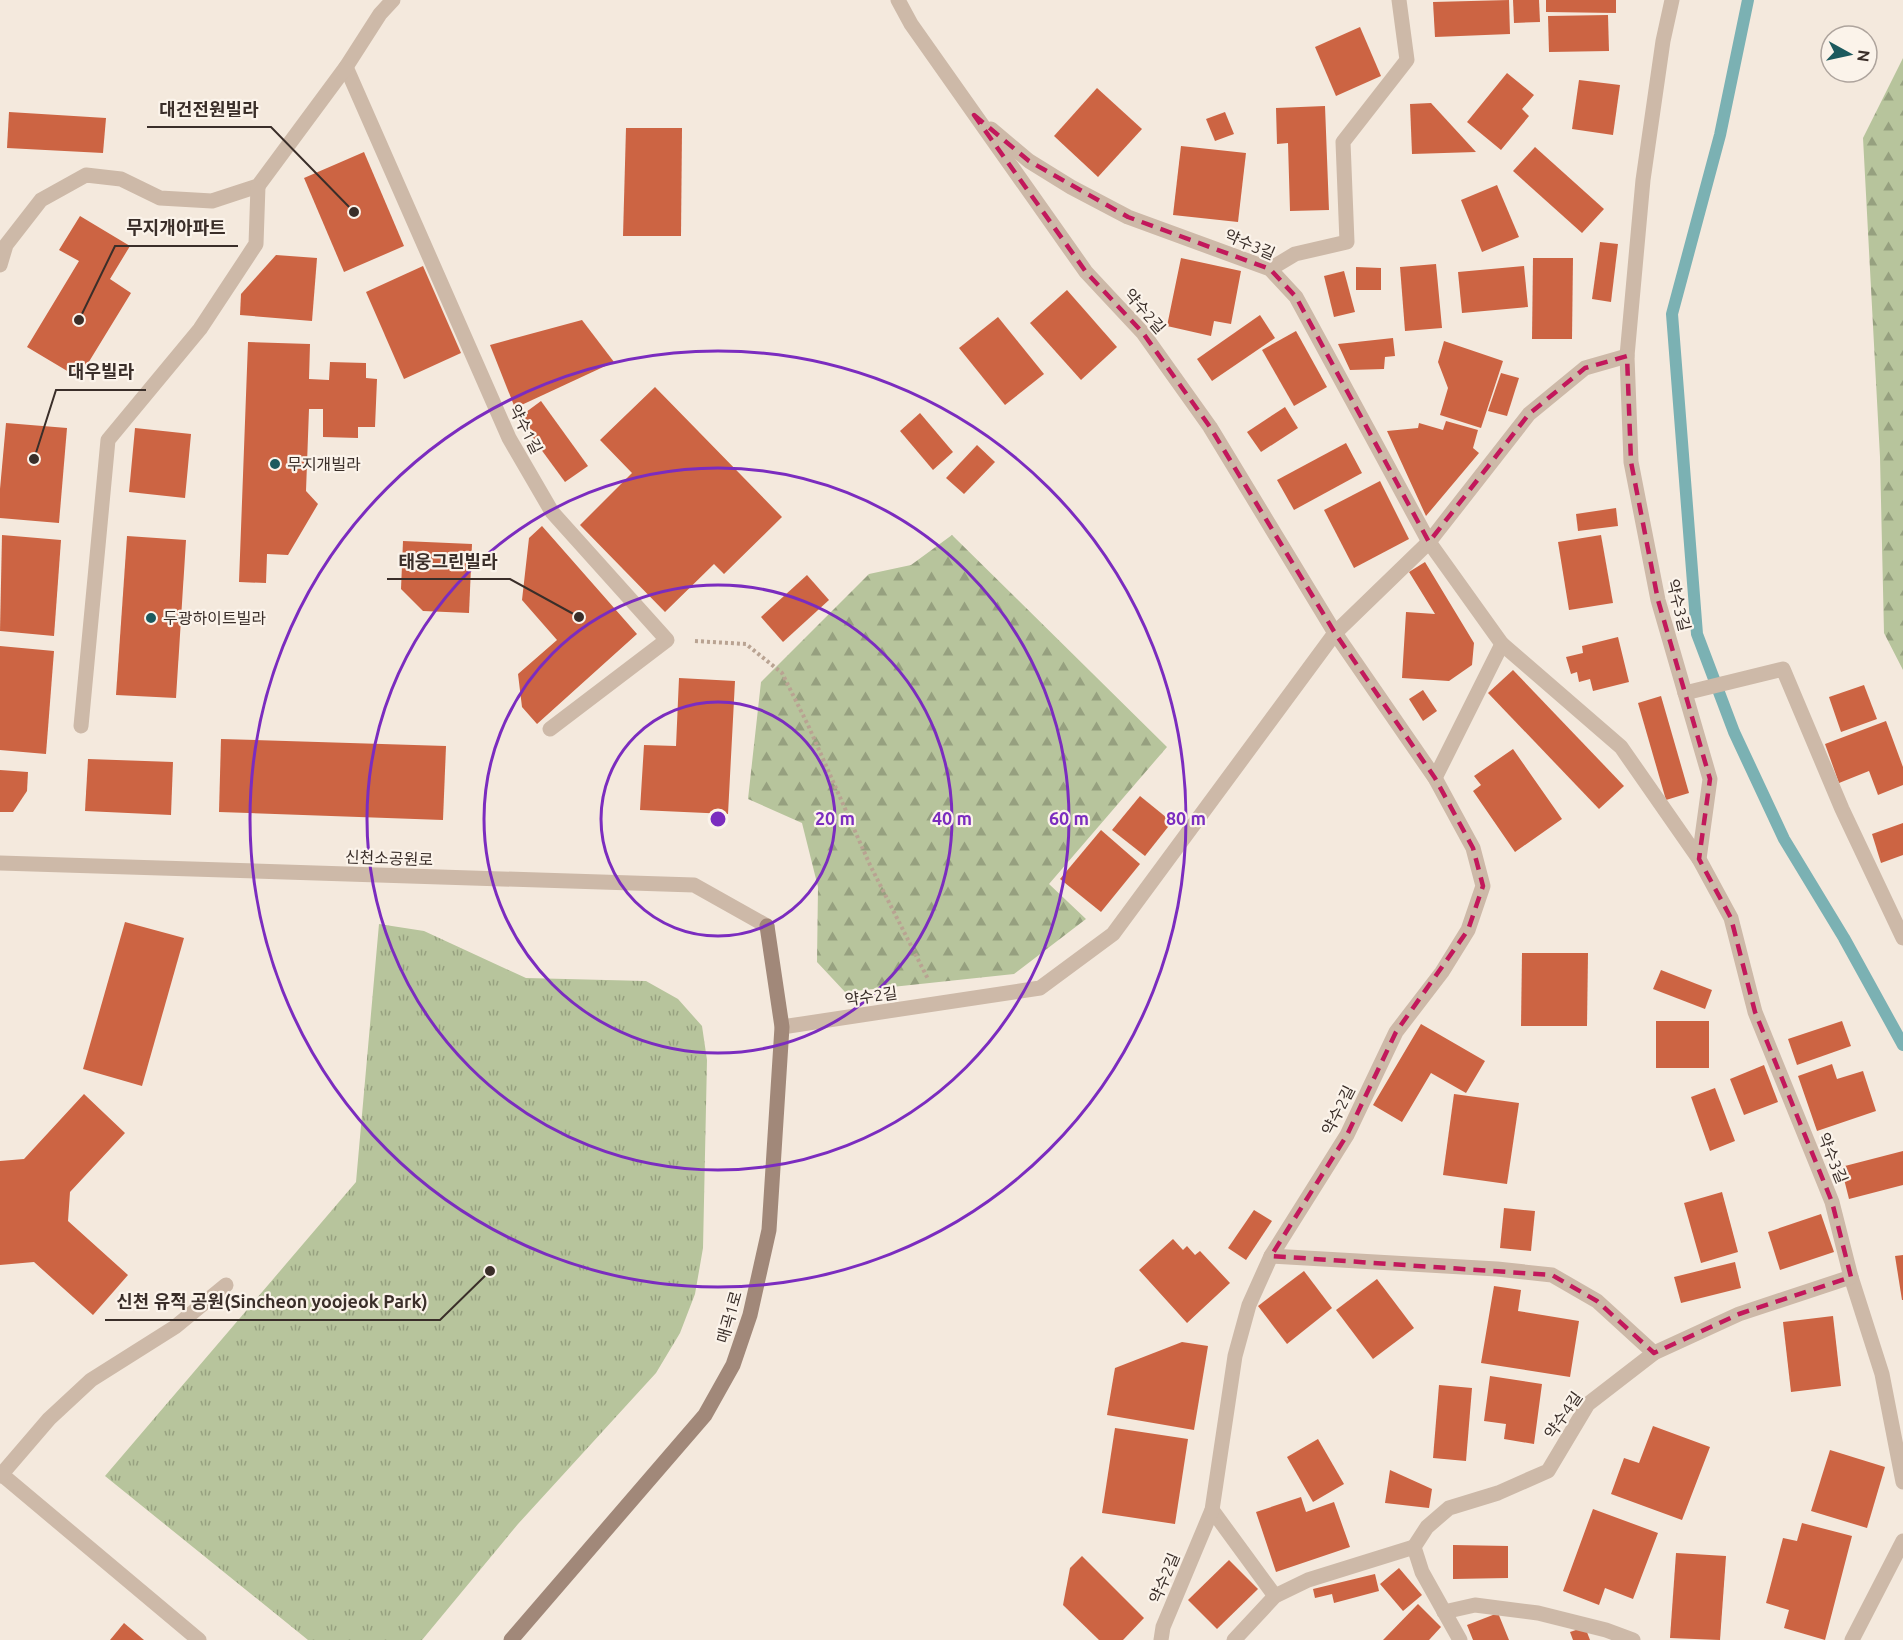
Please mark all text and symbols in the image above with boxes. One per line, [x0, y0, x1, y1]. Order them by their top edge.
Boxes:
north arrow [1819, 24, 1879, 84]
text: N [1854, 49, 1874, 63]
callout: 대건전원빌라 [147, 91, 271, 127]
text: 대건전원빌라 [159, 99, 259, 119]
callout: 무지개아파트 [115, 210, 238, 246]
text: 무지개아파트 [126, 217, 226, 237]
street label: 약수3길 [1222, 225, 1278, 263]
street label: 약수2길 [1121, 285, 1169, 337]
callout: 대우빌라 [56, 354, 146, 390]
text: 대우빌라 [68, 361, 135, 381]
street label: 약수1길 [506, 401, 546, 457]
place label: 무지개빌라 [287, 455, 361, 473]
marker: 무지개빌라 [268, 457, 282, 471]
callout: 태웅그린빌라 [387, 543, 510, 579]
text: 태웅그린빌라 [398, 551, 498, 571]
street label: 약수3길 [1664, 577, 1694, 633]
place label: 두광하이트빌라 [163, 609, 266, 627]
marker: 두광하이트빌라 [144, 611, 158, 625]
text: 20 m [815, 808, 855, 828]
text: 40 m [932, 808, 972, 828]
text: 60 m [1049, 808, 1089, 828]
text: 80 m [1166, 808, 1206, 828]
centre of rings [708, 809, 728, 829]
street label: 신천소공원로 [345, 847, 434, 869]
street label: 약수2길 [843, 983, 899, 1009]
street label: 약수2길 [1318, 1082, 1358, 1138]
street label: 약수3길 [1815, 1130, 1851, 1186]
callout: 신천 유적 공원(Sincheon yoojeok Park) [105, 1284, 440, 1320]
street label: 매곡1로 [713, 1289, 745, 1345]
text: 신천 유적 공원(Sincheon yoojeok Park) [116, 1291, 428, 1312]
street label: 약수4길 [1540, 1388, 1586, 1442]
street label: 약수2길 [1145, 1550, 1183, 1606]

